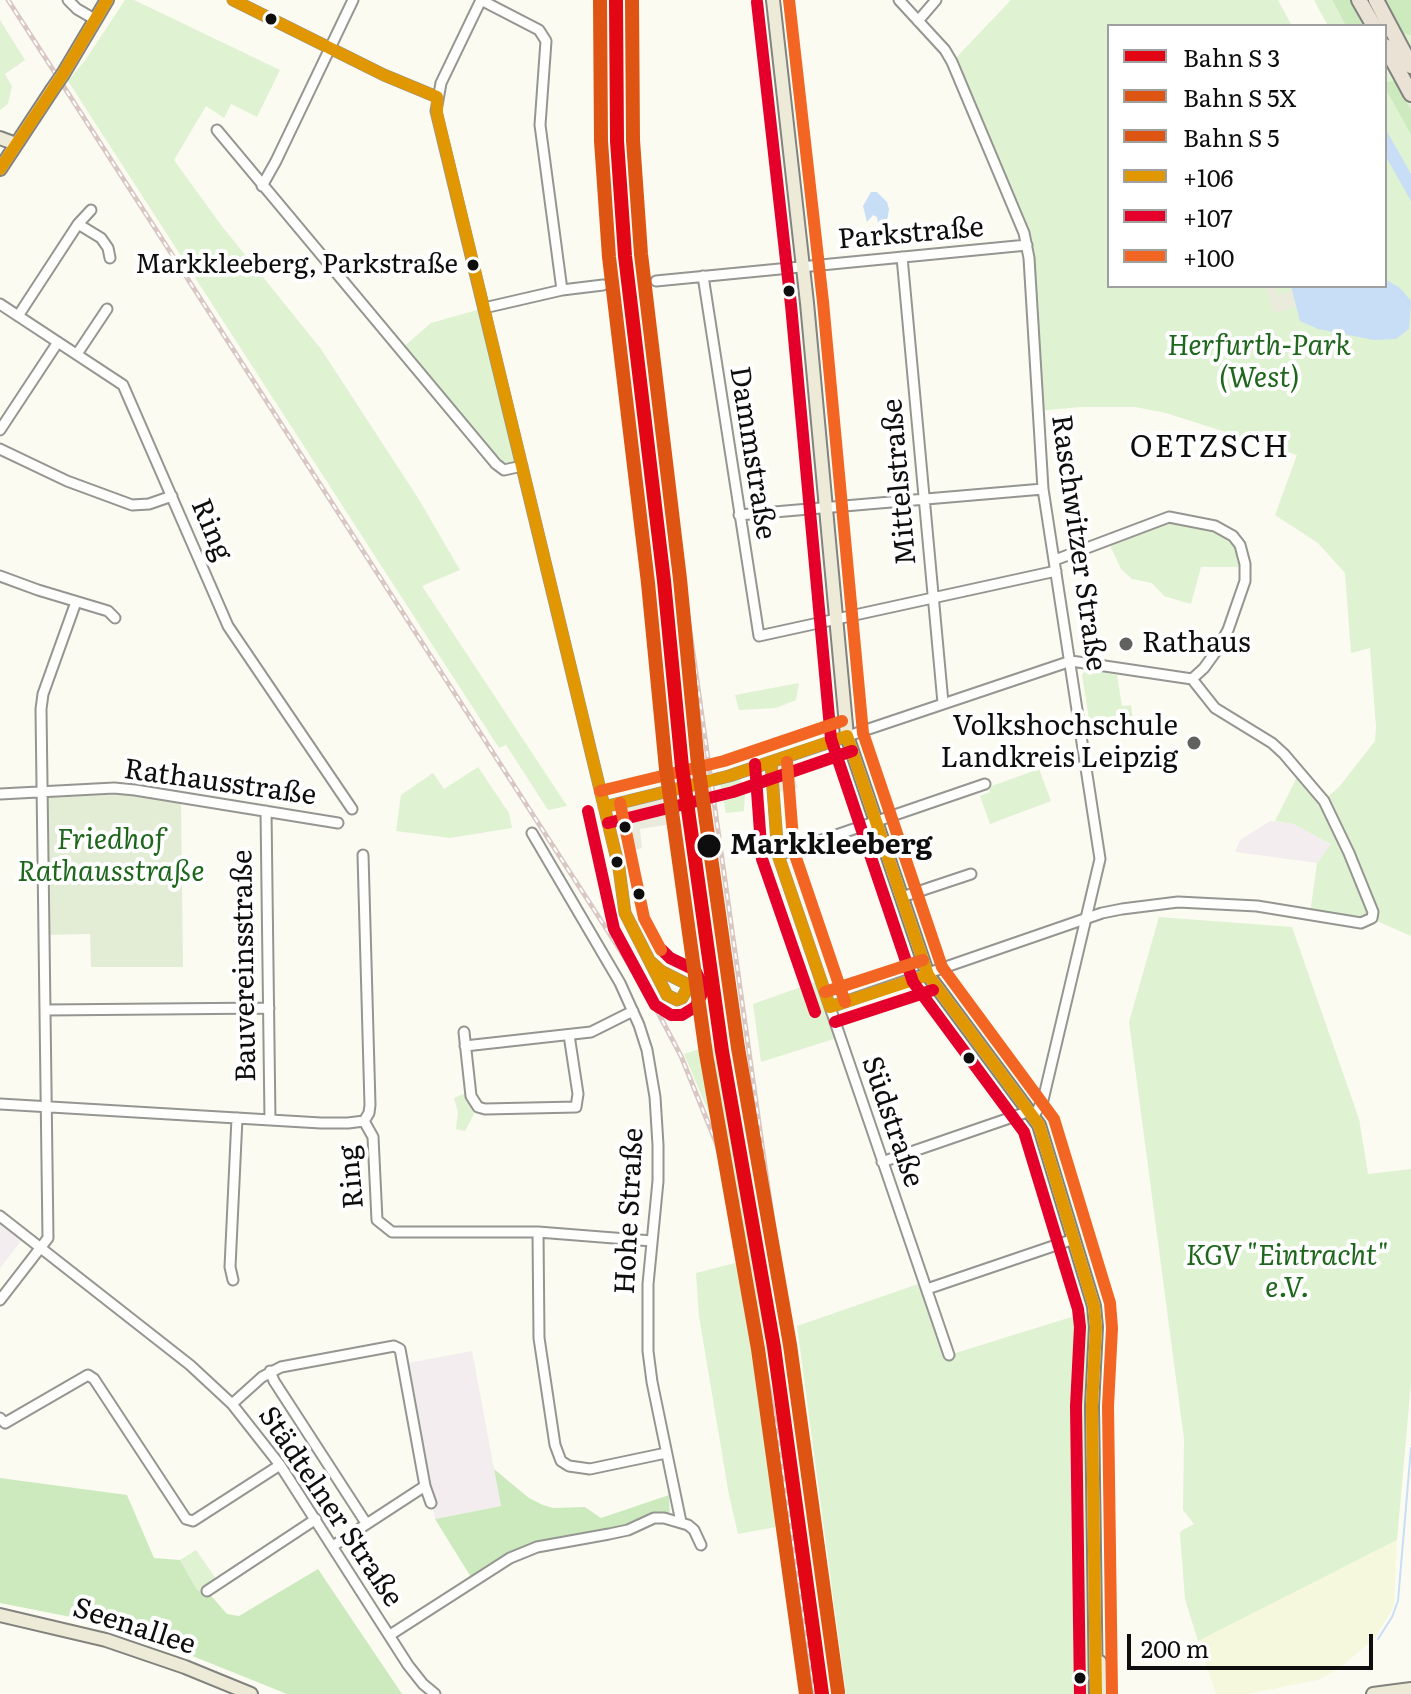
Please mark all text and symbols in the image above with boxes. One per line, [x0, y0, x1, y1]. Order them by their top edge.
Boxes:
unlabelled marker [263, 11, 279, 27]
legend [1107, 24, 1387, 288]
text: Bahn S 3 [1183, 39, 1280, 74]
text: Bahn S 5X [1183, 79, 1296, 114]
text: Bahn S 5 [1183, 119, 1279, 154]
text: +106 [1183, 159, 1234, 194]
text: +107 [1183, 199, 1233, 234]
street label: Parkstraße [837, 211, 985, 257]
text: +100 [1183, 239, 1234, 274]
place label: Markkleeberg, Parkstraße [135, 249, 458, 281]
marker: Markkleeberg, Parkstraße [465, 257, 481, 273]
unlabelled marker [781, 283, 797, 299]
park label: Herfurth-Park (West) [1167, 330, 1351, 396]
street label: Dammstraße [722, 364, 782, 542]
street label: Mittelstraße [876, 397, 924, 567]
street label: Raschwitzer Straße [1043, 413, 1113, 673]
district label: OETZSCH [1130, 430, 1290, 466]
street label: Ring [183, 494, 239, 566]
place label: Rathaus [1142, 627, 1251, 661]
marker: Rathaus [1117, 635, 1135, 653]
place label: Volkshochschule Landkreis Leipzig [940, 710, 1178, 776]
marker: Volkshochschule Landkreis Leipzig [1185, 734, 1203, 752]
street label: Rathausstraße [122, 753, 318, 813]
unlabelled marker [617, 819, 633, 835]
park label: Friedhof Rathausstraße [17, 824, 205, 890]
place label: Markkleeberg [730, 829, 933, 863]
marker: Markkleeberg [695, 832, 723, 860]
street label: Bauvereinsstraße [226, 849, 264, 1083]
unlabelled marker [609, 854, 625, 870]
unlabelled marker [631, 886, 647, 902]
unlabelled marker [961, 1050, 977, 1066]
street label: Südstraße [854, 1052, 930, 1192]
street label: Hohe Straße [609, 1127, 651, 1295]
street label: Ring [332, 1144, 372, 1210]
park label: KGV "Eintracht" e.V. [1186, 1240, 1388, 1306]
street label: Städtelner Straße [251, 1400, 409, 1614]
street label: Seenallee [69, 1591, 199, 1663]
scale bar [1131, 1618, 1377, 1668]
text: 200 m [1141, 1630, 1209, 1665]
unlabelled marker [1072, 1670, 1088, 1686]

